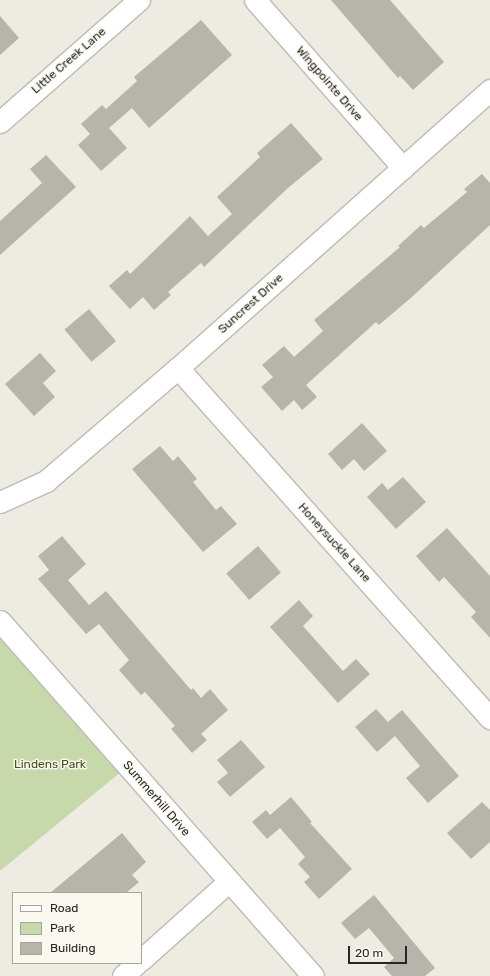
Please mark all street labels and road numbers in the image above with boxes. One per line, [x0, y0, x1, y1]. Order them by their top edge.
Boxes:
street label: Little Creek Lane [29, 25, 109, 97]
street label: Wingpointe Drive [293, 44, 365, 124]
street label: Suncrest Drive [216, 271, 286, 337]
street label: Honeysuckle Lane [295, 500, 373, 586]
street label: Summerhill Drive [119, 758, 193, 840]

